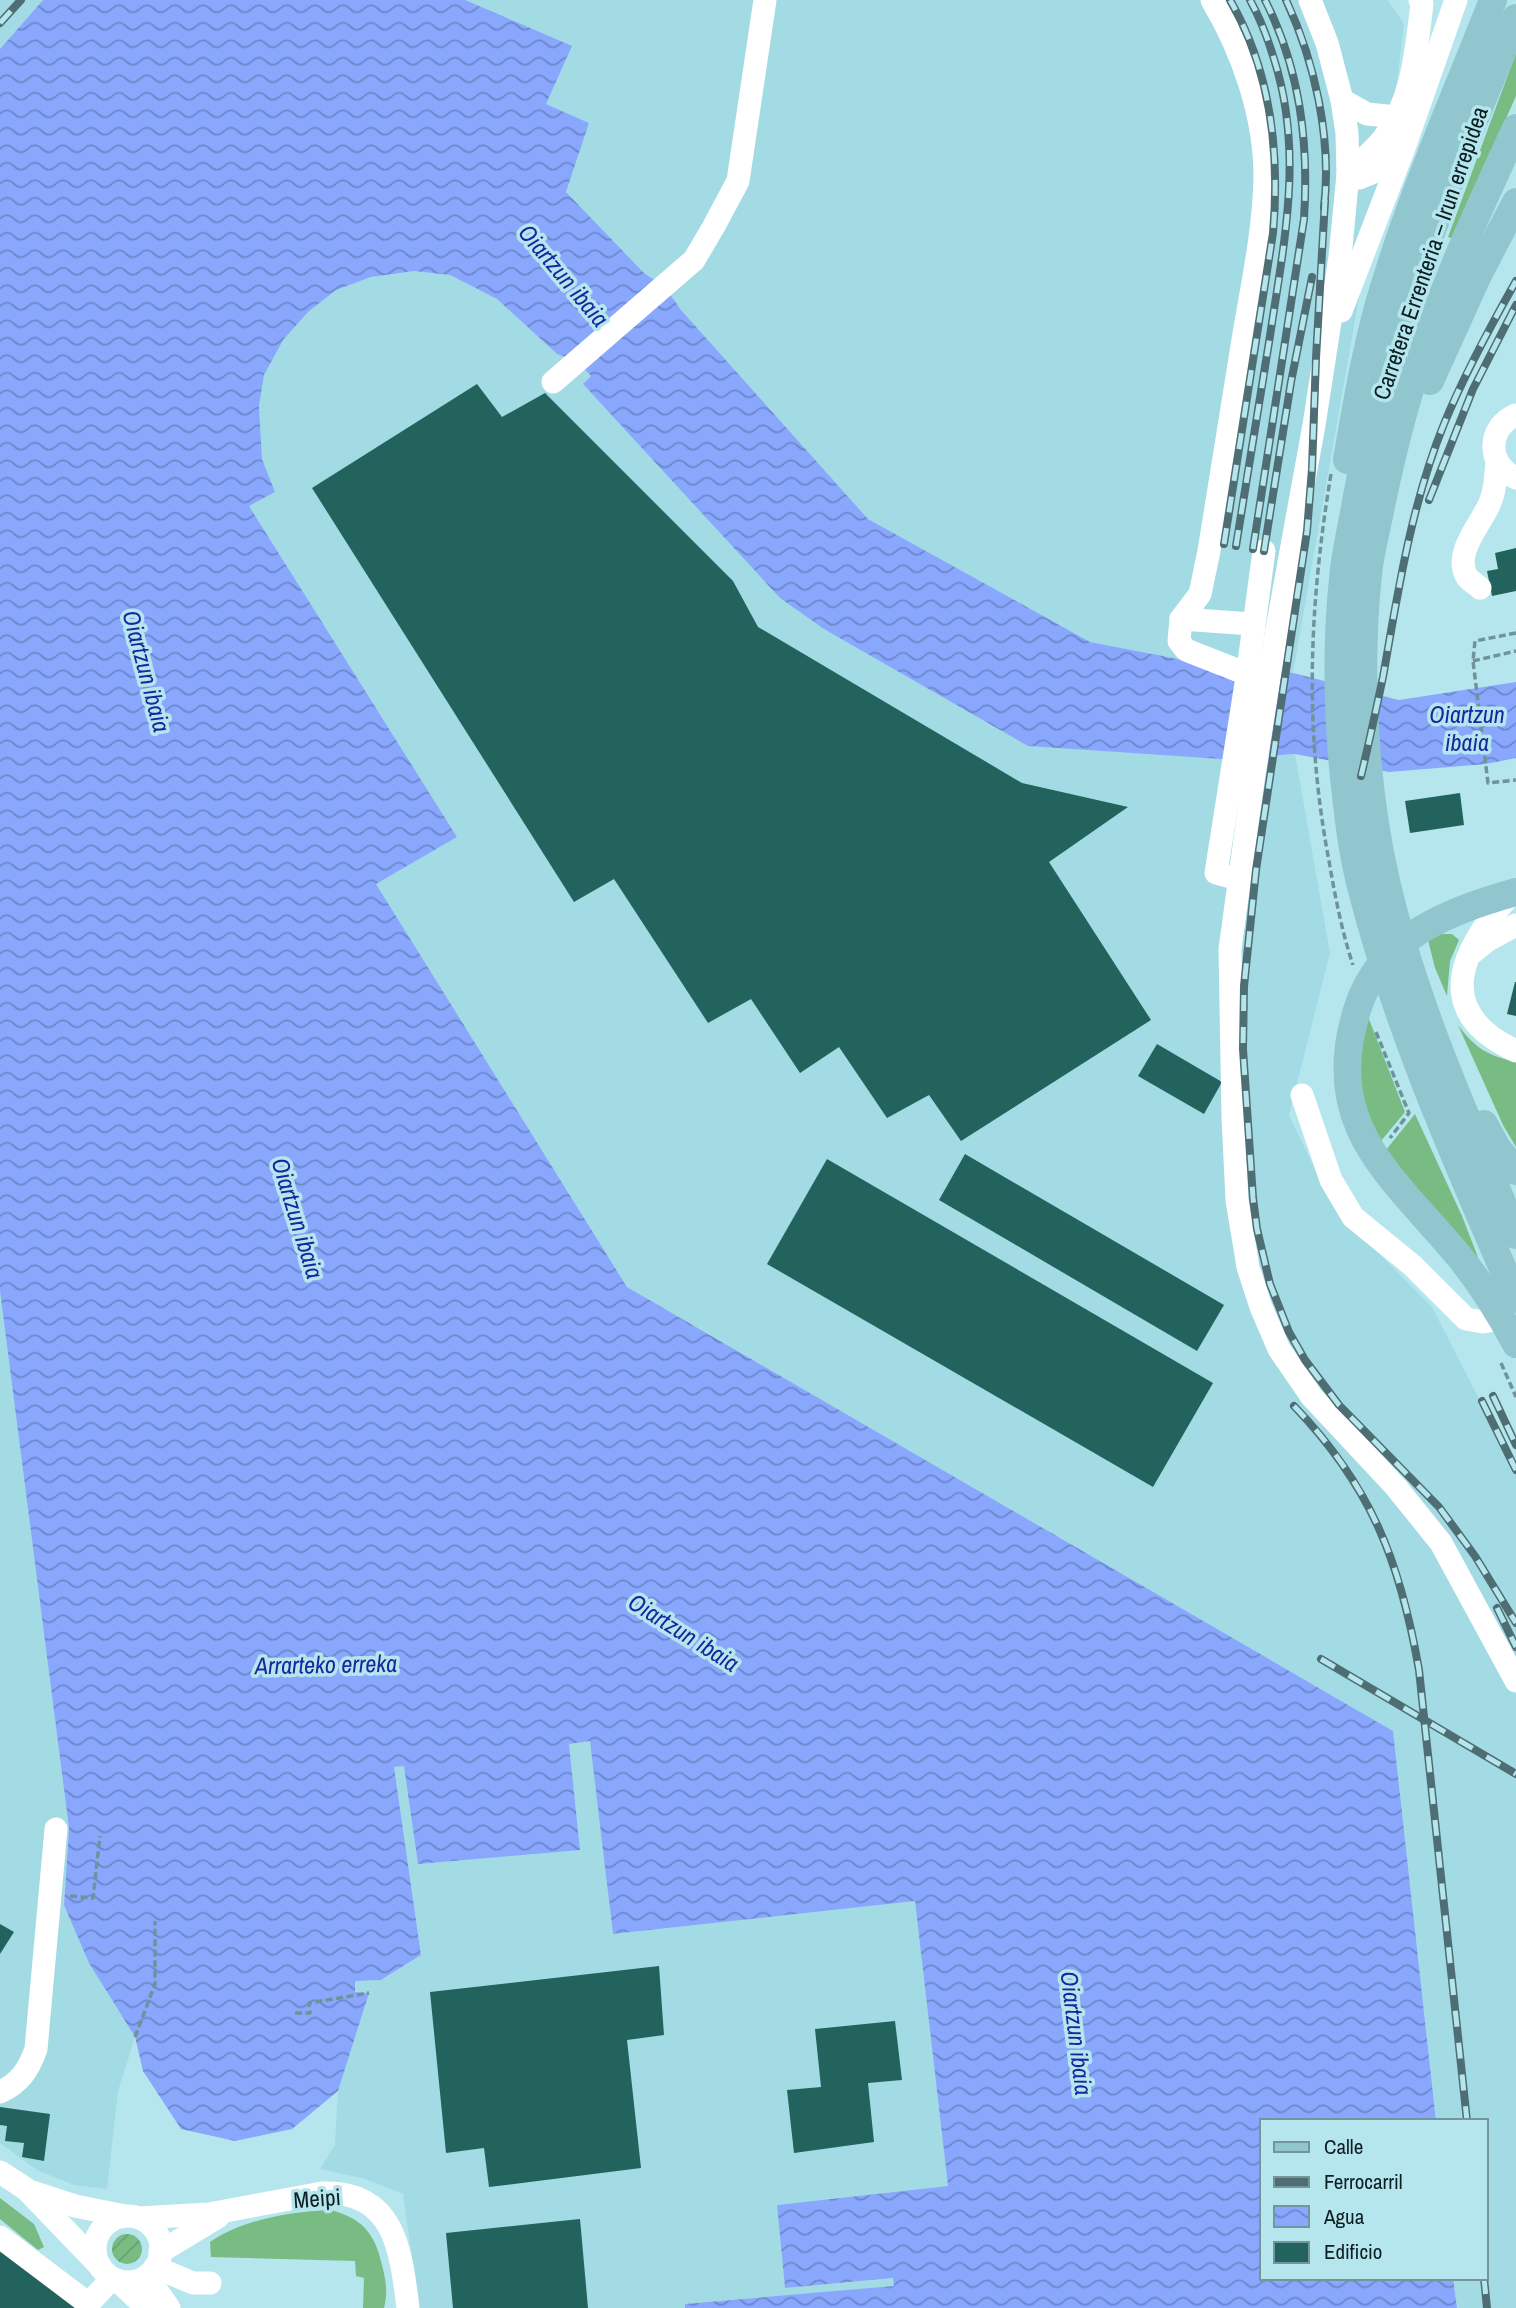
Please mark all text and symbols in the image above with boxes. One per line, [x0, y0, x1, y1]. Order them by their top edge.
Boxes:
street label: Carretera Errenteria – Irun errepidea [1365, 102, 1495, 404]
water label: Oiartzun ibaia [512, 217, 616, 333]
water label: Oiartzun ibaia [115, 607, 179, 735]
water label: Oiartzun ibaia [1429, 698, 1505, 758]
water label: Oiartzun ibaia [264, 1154, 332, 1282]
water label: Oiartzun ibaia [623, 1585, 745, 1679]
water label: Arrarteko erreka [254, 1647, 397, 1681]
water label: Oiartzun ibaia [1054, 1969, 1100, 2097]
legend [1260, 2119, 1488, 2280]
text: Calle [1324, 2132, 1363, 2161]
text: Ferrocarril [1324, 2167, 1403, 2196]
street label: Meipi [292, 2181, 342, 2215]
text: Agua [1323, 2202, 1365, 2231]
text: Edificio [1324, 2237, 1382, 2266]

